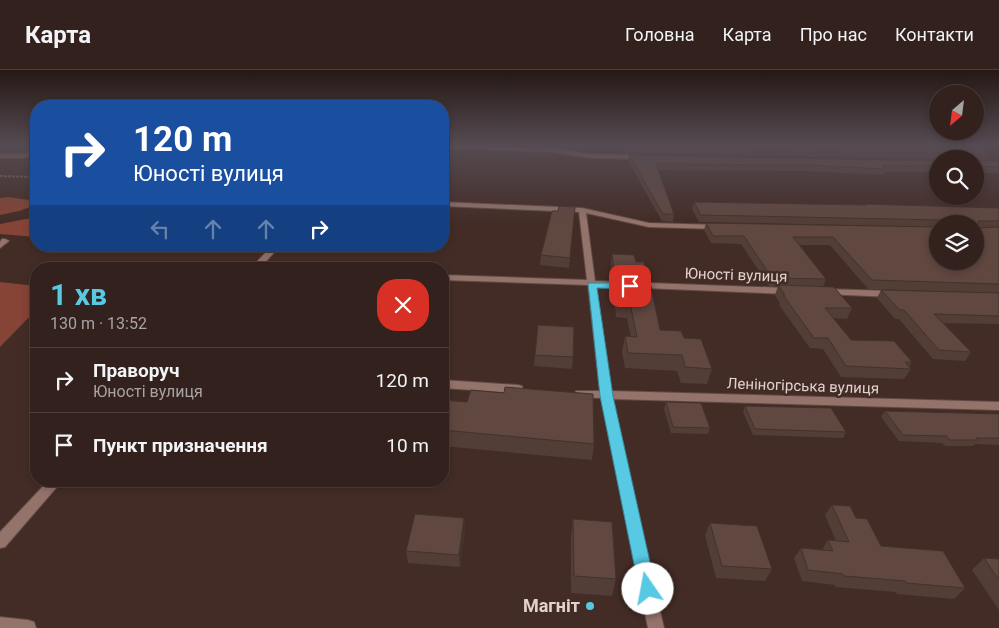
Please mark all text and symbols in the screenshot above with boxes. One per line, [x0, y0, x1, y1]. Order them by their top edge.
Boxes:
text: Карта [25, 21, 91, 49]
text: Головна [625, 24, 695, 45]
text: Карта [723, 24, 772, 45]
text: Про нас [800, 24, 867, 45]
text: Контакти [895, 24, 974, 45]
north arrow [929, 85, 984, 140]
map controls [929, 85, 984, 270]
text: 120 m [133, 119, 232, 160]
icon: right [50, 120, 115, 185]
button: search [929, 150, 984, 205]
text: Юності вулиця [133, 161, 284, 186]
icon: left [146, 215, 174, 243]
icon: ahead [199, 215, 227, 243]
icon: ahead [252, 215, 280, 243]
icon: right [305, 215, 333, 243]
button: layers [929, 215, 984, 270]
street label: Юності вулиця [684, 264, 788, 286]
pin [609, 265, 651, 307]
icon: arrive [616, 272, 644, 300]
text: 1 хв [50, 277, 107, 312]
button: close [377, 279, 429, 331]
text: 130 m · 13:52 [50, 314, 147, 333]
text: Праворуч [93, 359, 179, 382]
icon: right [50, 366, 78, 394]
text: 120 m [376, 369, 429, 392]
street label: Леніногірська вулиця [727, 374, 879, 398]
text: Юності вулиця [93, 382, 203, 401]
icon: arrive [50, 431, 78, 459]
text: Пункт призначення [93, 434, 268, 457]
text: 10 m [386, 434, 429, 457]
position arrow [621, 562, 673, 614]
place label: Магніт [523, 595, 580, 616]
marker: Магніт [584, 600, 596, 612]

